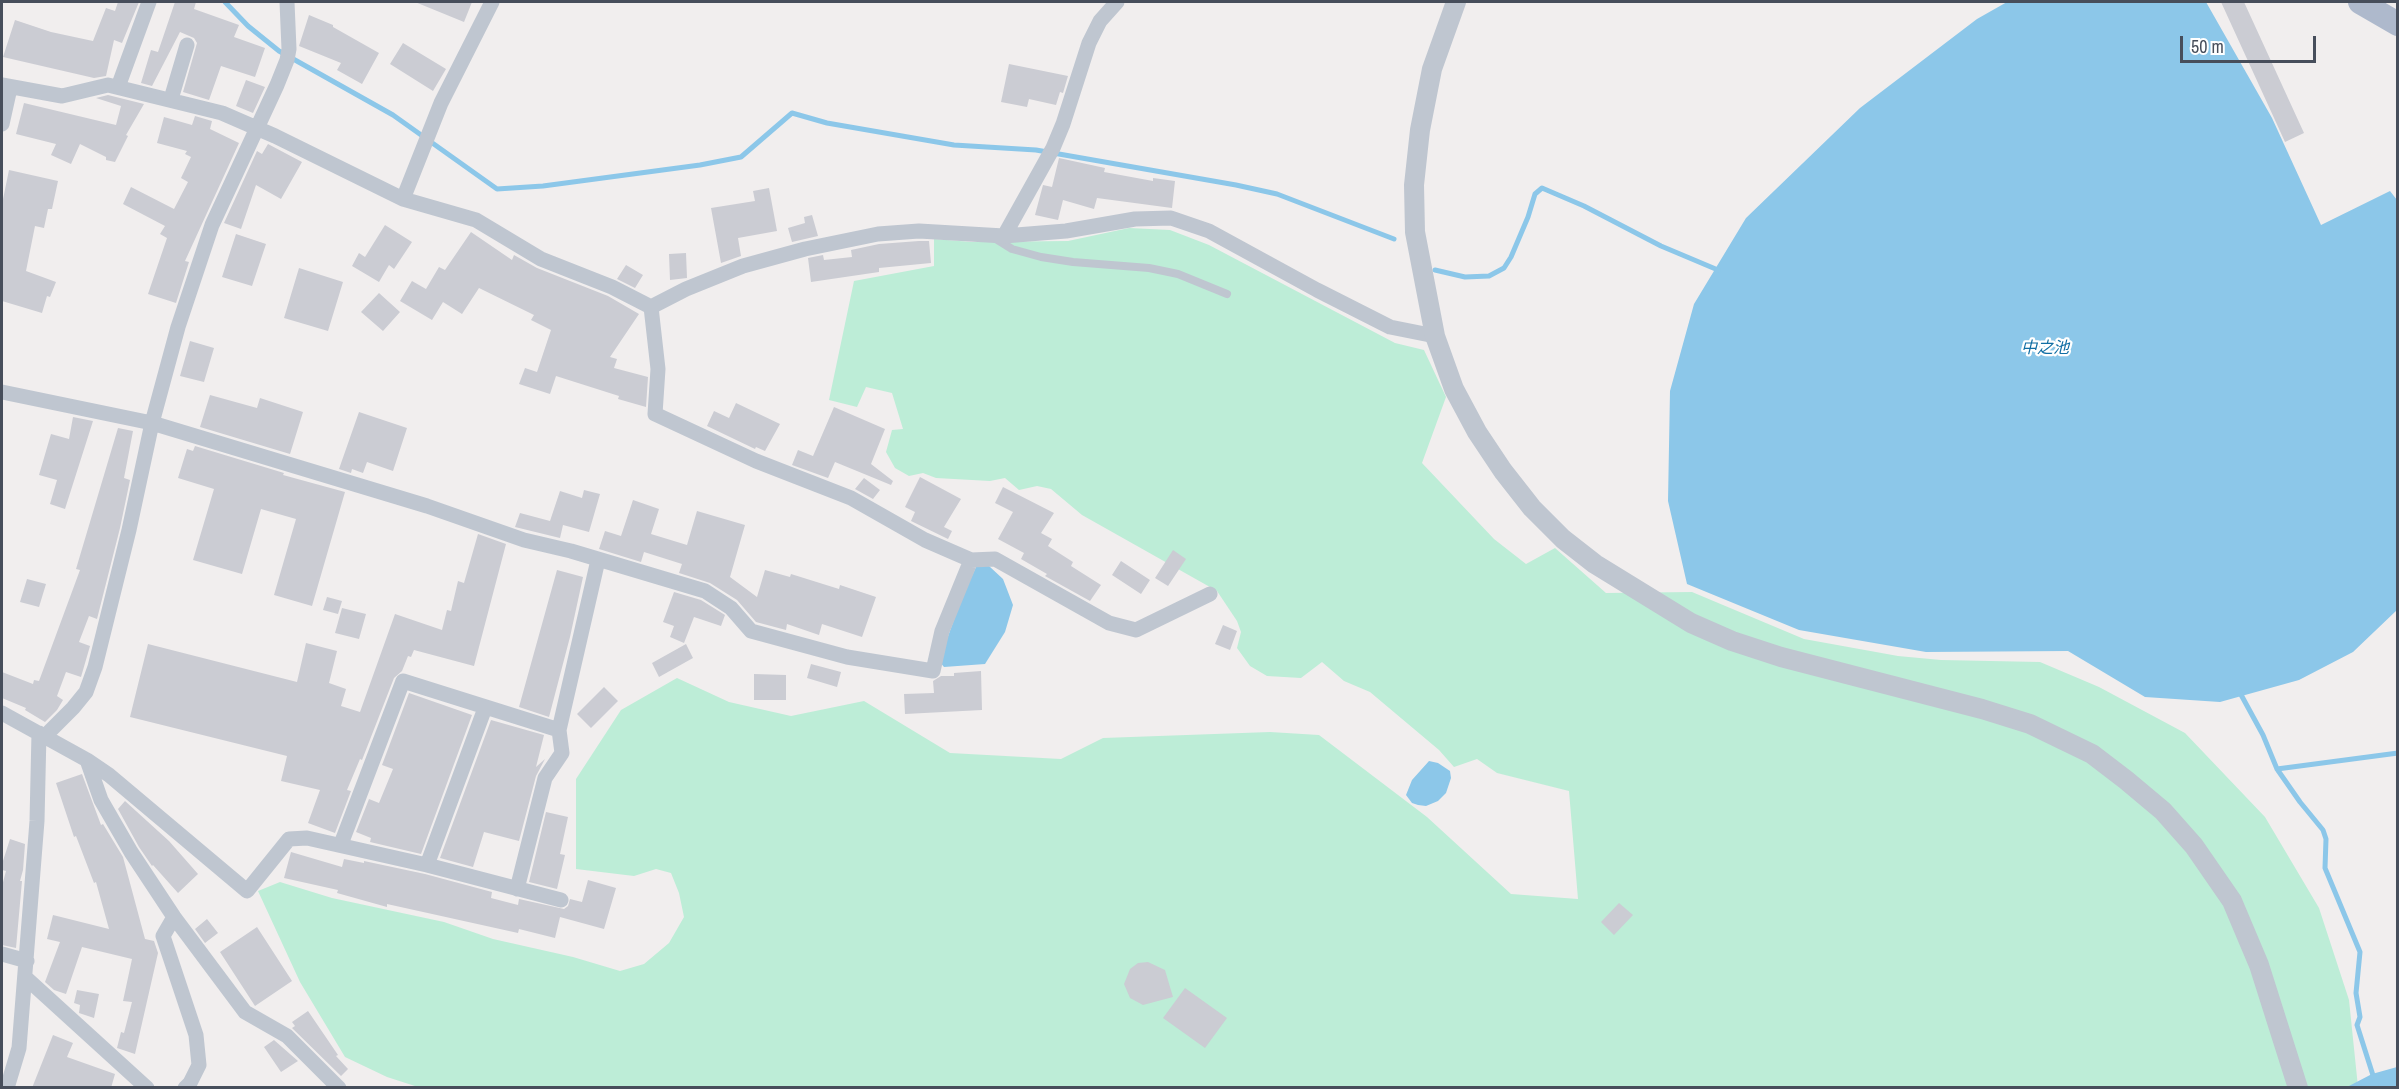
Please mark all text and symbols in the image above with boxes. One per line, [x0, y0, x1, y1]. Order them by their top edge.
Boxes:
scale bar [2183, 24, 2320, 62]
text: 50 m [2191, 34, 2224, 59]
water label: 中之池 [2021, 339, 2069, 359]

